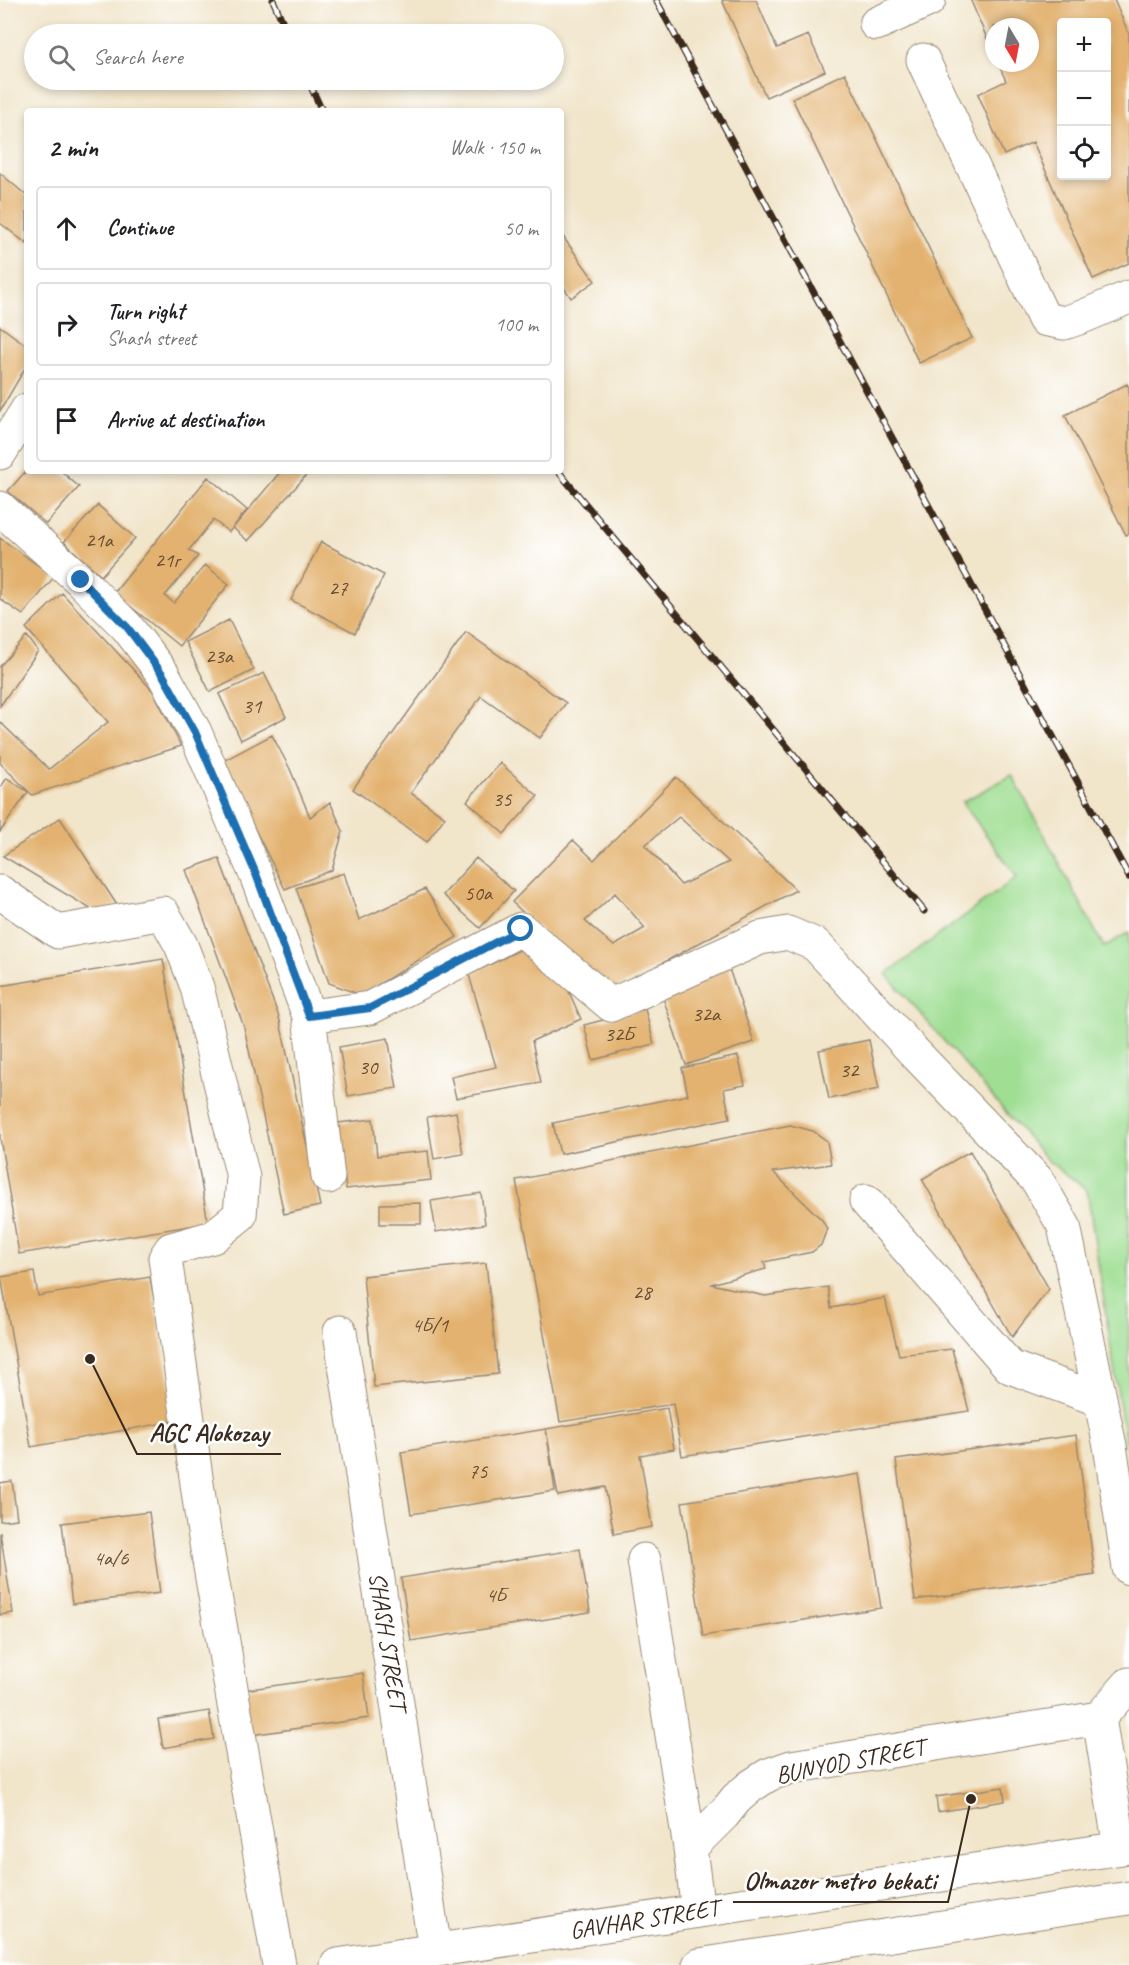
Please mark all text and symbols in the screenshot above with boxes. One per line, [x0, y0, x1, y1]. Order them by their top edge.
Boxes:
north arrow [985, 18, 1039, 72]
map controls [1057, 18, 1111, 180]
button: + [1057, 18, 1111, 72]
search box [24, 24, 564, 90]
icon: search [45, 41, 78, 74]
text: Search here [93, 43, 183, 71]
button: − [1057, 72, 1111, 126]
button: locate [1057, 126, 1111, 180]
text: 2 min [48, 131, 98, 164]
text: Walk · 150 m [450, 135, 540, 160]
icon: ahead [50, 212, 83, 245]
text: Continue [107, 214, 173, 242]
text: 50 m [504, 216, 538, 241]
text: Turn right [107, 298, 184, 326]
icon: right [50, 308, 83, 341]
text: 100 m [495, 312, 538, 337]
text: Shash street [107, 326, 196, 351]
icon: arrive [50, 404, 83, 437]
text: Arrive at destination [107, 406, 264, 434]
house number: 21а [85, 527, 115, 553]
house number: 21г [155, 547, 183, 573]
route end [67, 566, 93, 592]
house number: 27 [329, 575, 349, 601]
house number: 23а [205, 643, 235, 669]
house number: 31 [243, 693, 263, 719]
house number: 35 [493, 786, 513, 812]
house number: 50а [464, 880, 494, 906]
route start [507, 915, 533, 941]
house number: 32а [692, 1001, 722, 1027]
house number: 32Б [604, 1021, 637, 1047]
house number: 30 [359, 1054, 379, 1080]
house number: 32 [840, 1057, 860, 1083]
house number: 28 [633, 1279, 654, 1305]
house number: 4Б/1 [412, 1312, 450, 1338]
callout: AGC Alokozay [137, 1410, 281, 1454]
text: AGC Alokozay [149, 1416, 272, 1449]
house number: 75 [469, 1458, 489, 1484]
house number: 4a/6 [93, 1545, 129, 1571]
street label: SHASH STREET [362, 1570, 415, 1718]
house number: 4Б [486, 1582, 509, 1608]
street label: BUNYOD STREET [773, 1731, 933, 1790]
callout: Olmazor metro bekati [733, 1858, 948, 1902]
text: Olmazor metro bekati [744, 1864, 940, 1897]
street label: GAVHAR STREET [568, 1892, 726, 1946]

